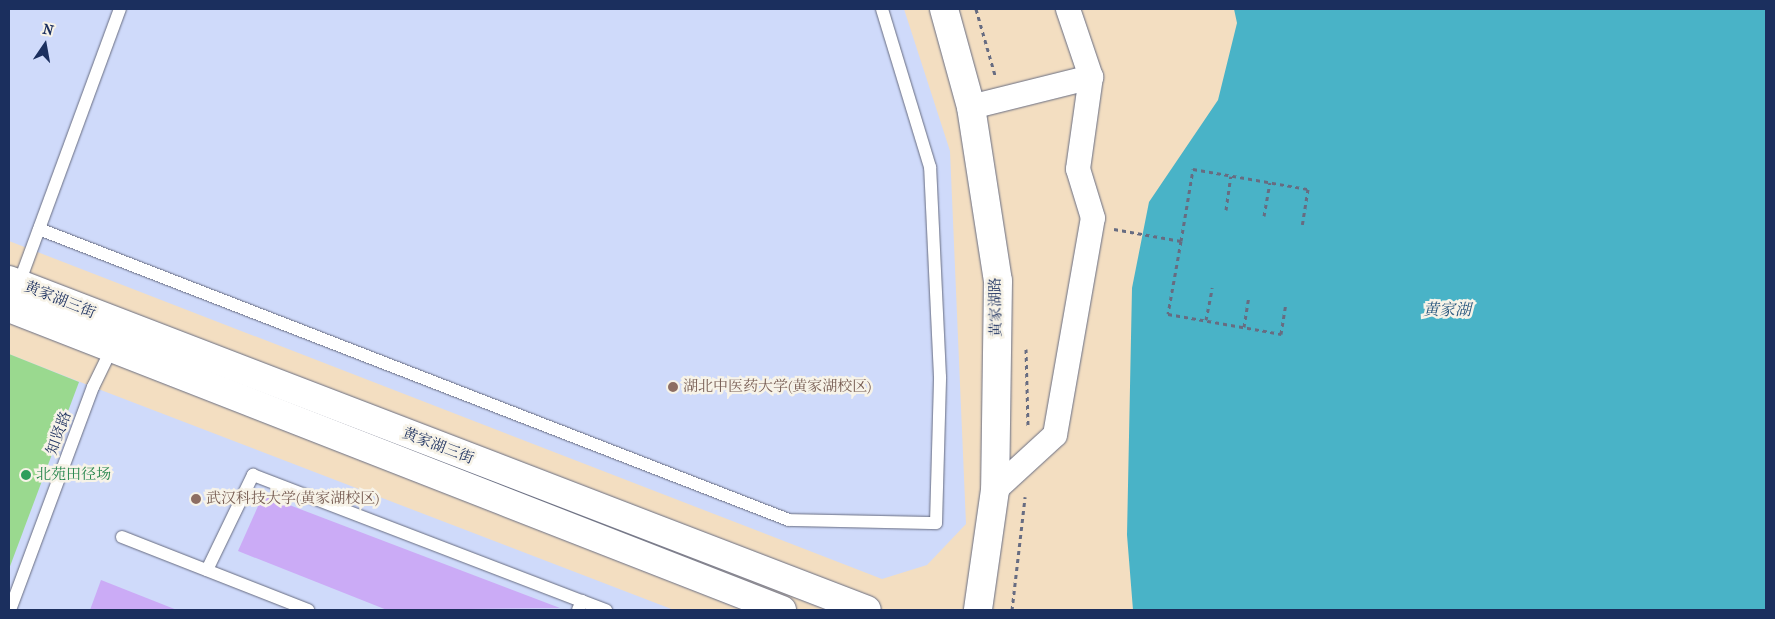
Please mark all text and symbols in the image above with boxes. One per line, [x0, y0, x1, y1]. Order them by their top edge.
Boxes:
north arrow [20, 20, 70, 70]
text: N [41, 20, 55, 39]
street label: 黄家湖路 [986, 277, 1006, 337]
street label: 黄家湖三街 [22, 278, 98, 322]
water label: 黄家湖 [1423, 300, 1471, 320]
place label: 湖北中医药大学(黄家湖校区) [683, 378, 871, 396]
marker: 湖北中医药大学(黄家湖校区) [667, 381, 679, 393]
street label: 知贤路 [43, 409, 75, 457]
street label: 黄家湖三街 [400, 424, 476, 468]
place label: 北苑田径场 [36, 466, 111, 484]
marker: 北苑田径场 [20, 469, 32, 481]
place label: 武汉科技大学(黄家湖校区) [206, 490, 379, 508]
marker: 武汉科技大学(黄家湖校区) [190, 493, 202, 505]

